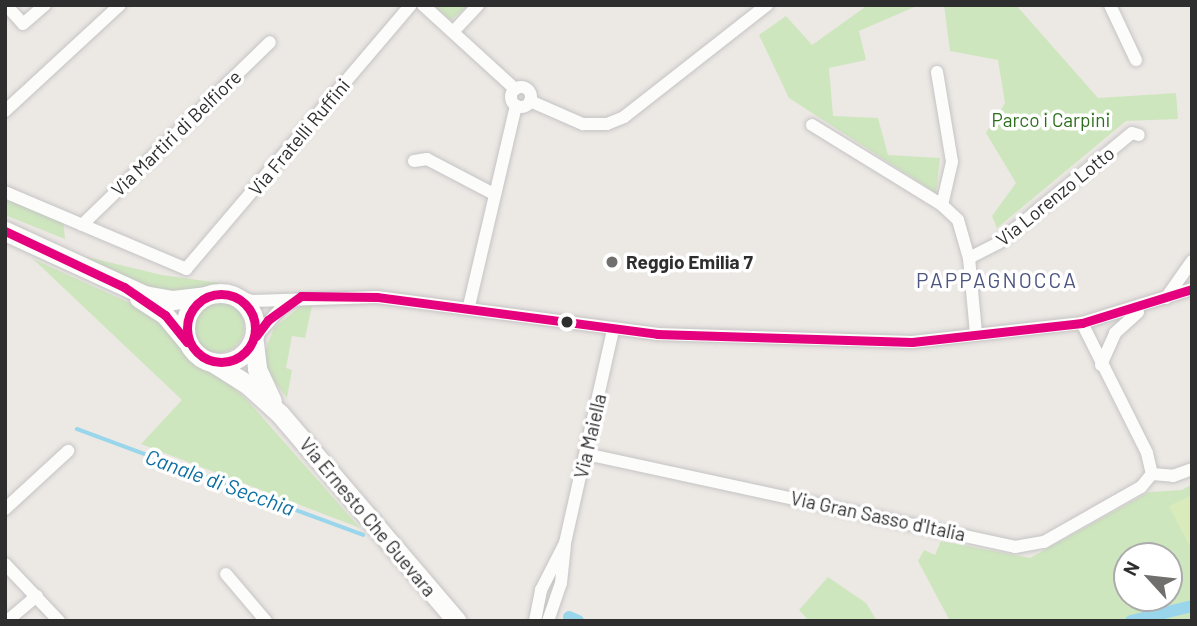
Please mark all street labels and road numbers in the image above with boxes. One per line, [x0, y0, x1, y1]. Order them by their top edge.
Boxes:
street label: Via Martiri di Belfiore [106, 65, 246, 201]
street label: Via Fratelli Ruffini [244, 74, 354, 200]
street label: Via Lorenzo Lotto [991, 141, 1119, 251]
street label: Via Maiella [569, 391, 611, 481]
street label: Via Ernesto Che Guevara [295, 433, 441, 601]
street label: Via Gran Sasso d'Italia [789, 486, 967, 546]

